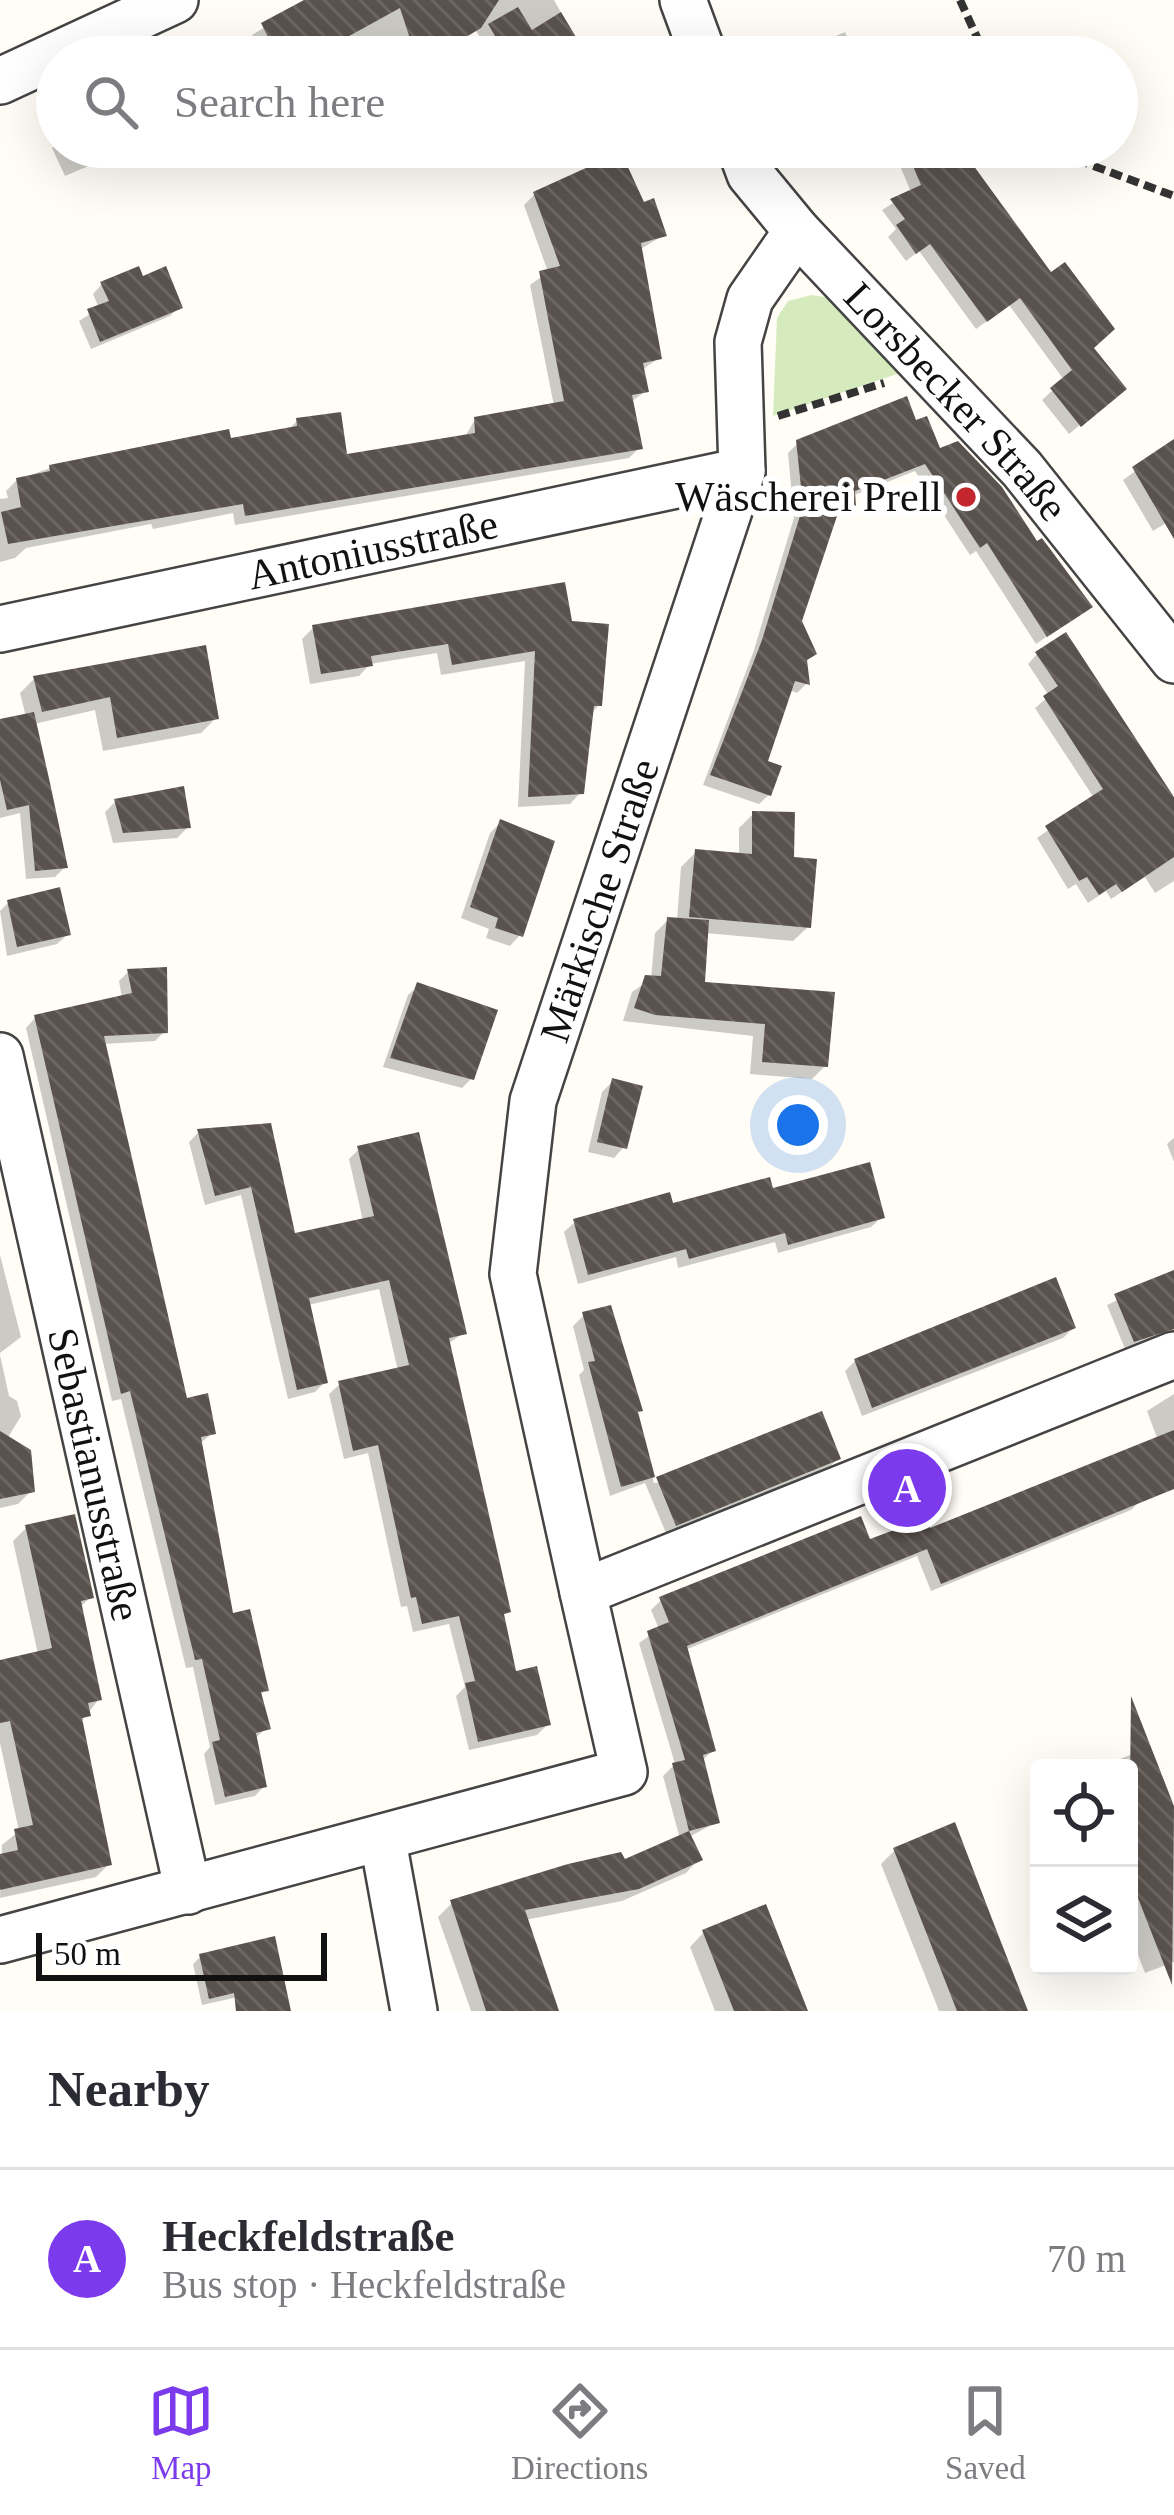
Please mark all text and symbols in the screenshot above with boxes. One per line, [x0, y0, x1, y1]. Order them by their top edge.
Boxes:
search box [36, 36, 1138, 168]
icon: search [78, 69, 144, 135]
text: Search here [174, 77, 385, 127]
street label: Lorsbecker Straße [835, 273, 1077, 530]
place label: Wäscherei Prell [675, 474, 942, 520]
marker: Wäscherei Prell [953, 484, 979, 510]
street label: Antoniusstraße [243, 501, 502, 599]
street label: Märkische Straße [531, 753, 668, 1048]
your location [768, 1095, 828, 1155]
street label: Sebastianusstraße [39, 1324, 149, 1625]
pin: A [868, 1443, 946, 1533]
map controls [1030, 1759, 1138, 1975]
button: locate [1030, 1759, 1138, 1867]
button: layers [1030, 1867, 1138, 1975]
scale bar [36, 1927, 327, 1980]
text: 50 m [54, 1936, 121, 1972]
text: Nearby [48, 2061, 209, 2117]
text: Heckfeldstraße [162, 2211, 454, 2261]
text: A [73, 2237, 101, 2280]
text: 70 m [1047, 2237, 1126, 2280]
text: Bus stop · Heckfeldstraße [162, 2263, 566, 2306]
tab: Map [148, 2378, 214, 2487]
tab: Directions [511, 2378, 648, 2487]
tab: Saved [945, 2378, 1026, 2487]

